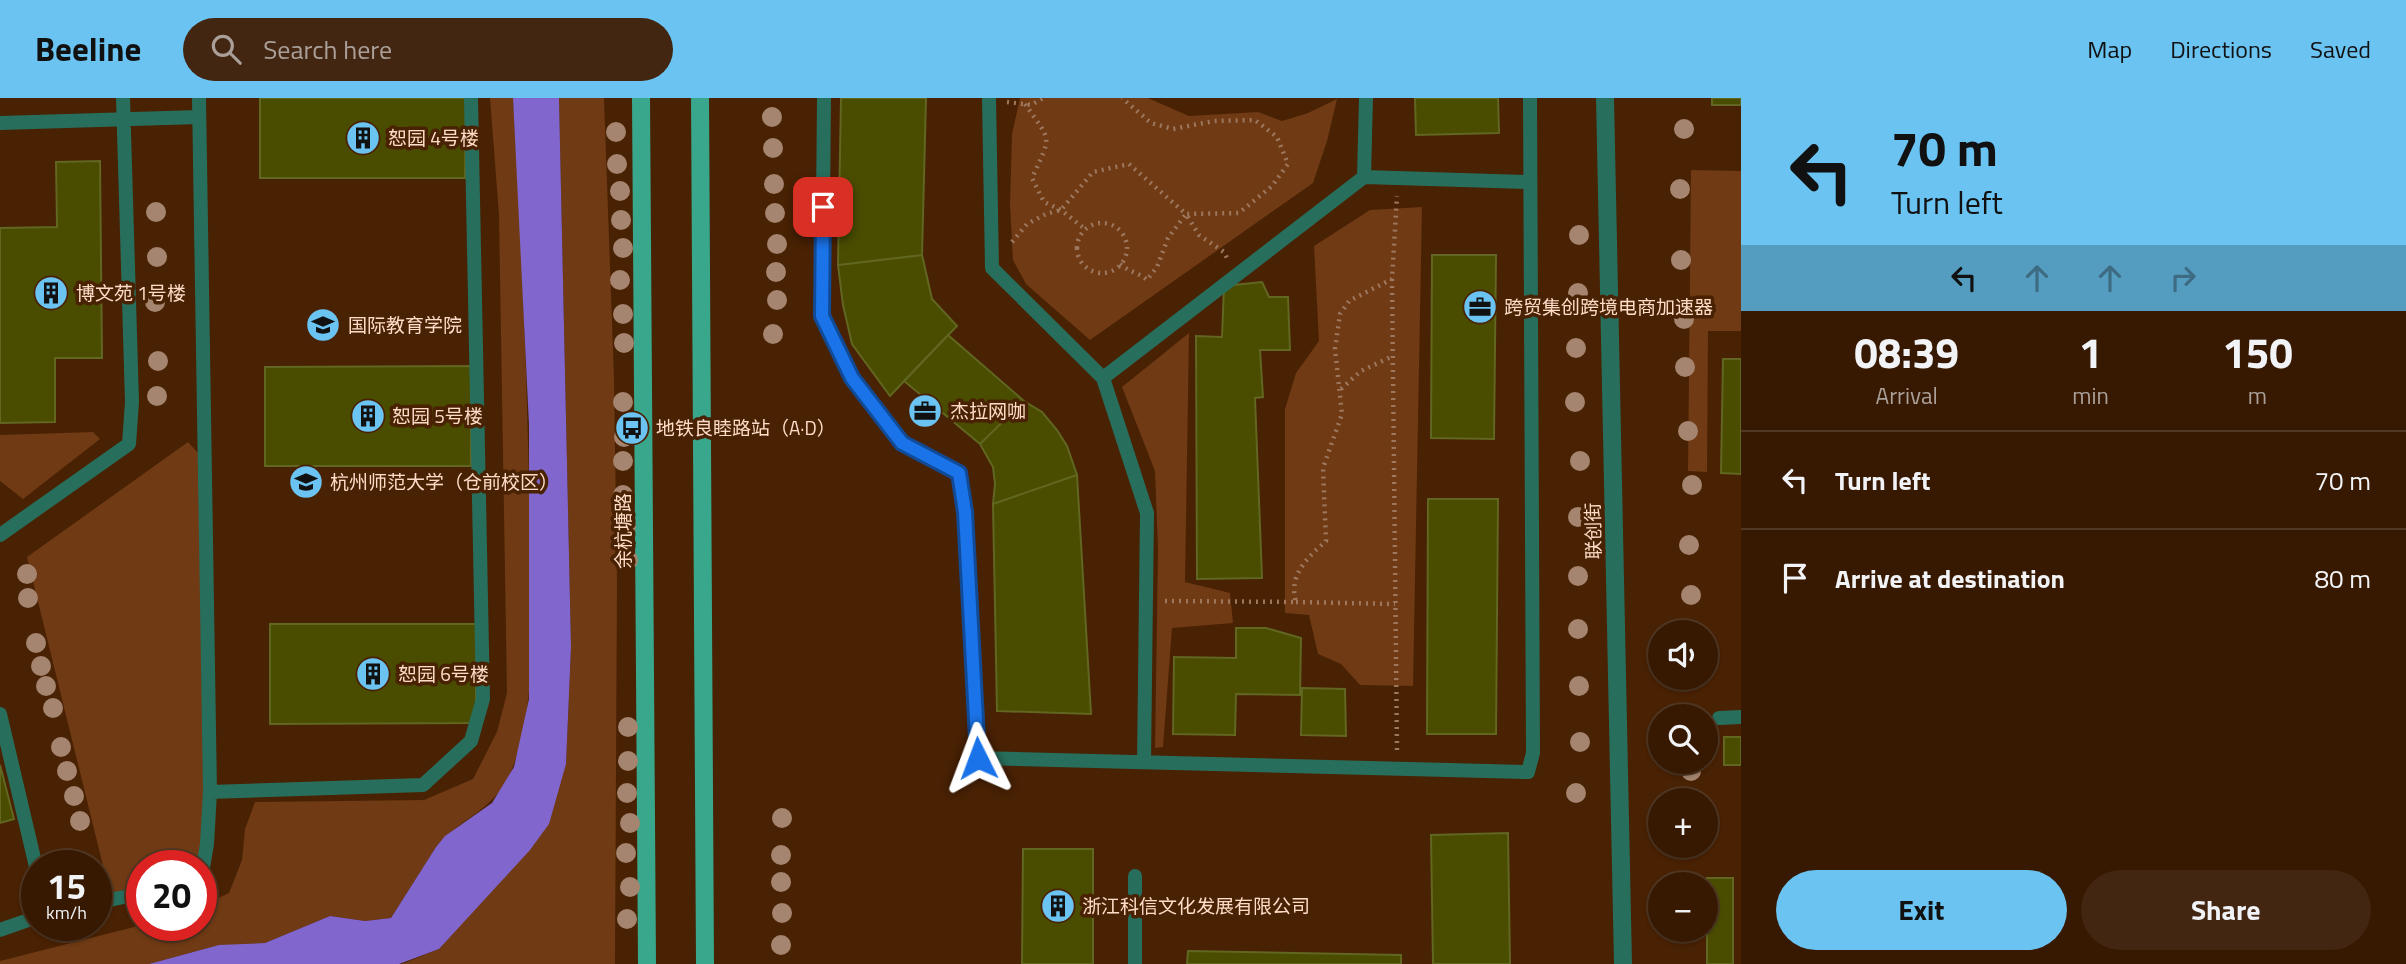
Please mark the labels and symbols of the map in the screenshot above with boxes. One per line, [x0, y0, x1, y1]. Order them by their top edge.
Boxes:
building icon: 恕园 4号楼 [344, 119, 382, 157]
place label: 恕园 4号楼 [388, 123, 479, 152]
pin [793, 177, 853, 237]
building icon: 博文苑 1号楼 [32, 274, 70, 312]
place label: 博文苑 1号楼 [76, 278, 186, 307]
office icon: 跨贸集创跨境电商加速器 [1461, 288, 1499, 326]
place label: 跨贸集创跨境电商加速器 [1504, 292, 1713, 321]
school or university icon: 国际教育学院 [304, 306, 342, 344]
place label: 国际教育学院 [348, 310, 462, 339]
office icon: 杰拉网咖 [906, 392, 944, 430]
place label: 杰拉网咖 [950, 396, 1026, 425]
building icon: 恕园 5号楼 [349, 397, 387, 435]
place label: 恕园 5号楼 [392, 401, 483, 430]
bus stop icon: 地铁良睦路站（A·D） [613, 409, 651, 447]
place label: 地铁良睦路站（A·D） [656, 413, 836, 442]
school or university icon: 杭州师范大学（仓前校区） [287, 463, 325, 501]
place label: 杭州师范大学（仓前校区） [330, 467, 558, 496]
street label: 余杭塘路 [608, 493, 637, 569]
street label: 联创街 [1578, 502, 1607, 560]
building icon: 恕园 6号楼 [354, 655, 392, 693]
place label: 恕园 6号楼 [398, 659, 489, 688]
position arrow [941, 721, 1015, 795]
speed limit sign: 20 [126, 850, 217, 941]
building icon: 浙江科信文化发展有限公司 [1039, 887, 1077, 925]
place label: 浙江科信文化发展有限公司 [1082, 891, 1310, 920]

